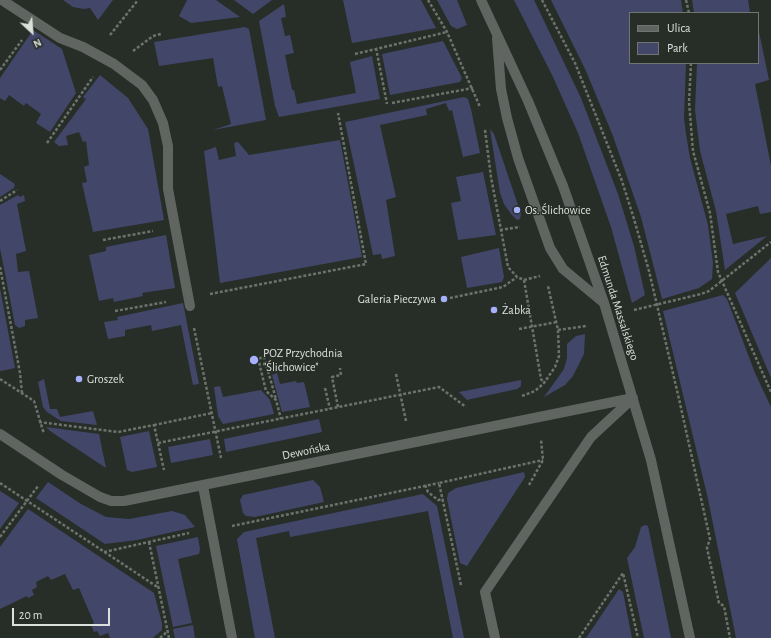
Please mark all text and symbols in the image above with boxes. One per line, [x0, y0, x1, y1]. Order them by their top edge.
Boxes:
north arrow [12, 12, 52, 52]
legend [629, 12, 759, 64]
text: Ulica [667, 22, 690, 34]
text: N [32, 37, 43, 50]
text: Park [667, 42, 688, 54]
place label: Os. Ślichowice [525, 203, 591, 217]
marker: Os. Ślichowice [512, 205, 522, 215]
street label: Edmunda Massalskiego [594, 254, 642, 362]
place label: Galeria Pieczywa [358, 292, 436, 306]
marker: Galeria Pieczywa [439, 294, 449, 304]
place label: Żabka [502, 303, 531, 317]
marker: Żabka [489, 305, 499, 315]
place label: POZ Przychodnia "Ślichowice" [263, 346, 343, 374]
marker: POZ Przychodnia "Ślichowice" [248, 354, 260, 366]
place label: Groszek [87, 372, 124, 386]
marker: Groszek [74, 374, 84, 384]
street label: Dewońska [281, 439, 331, 463]
scale bar [14, 600, 112, 626]
text: 20 m [19, 609, 42, 621]

